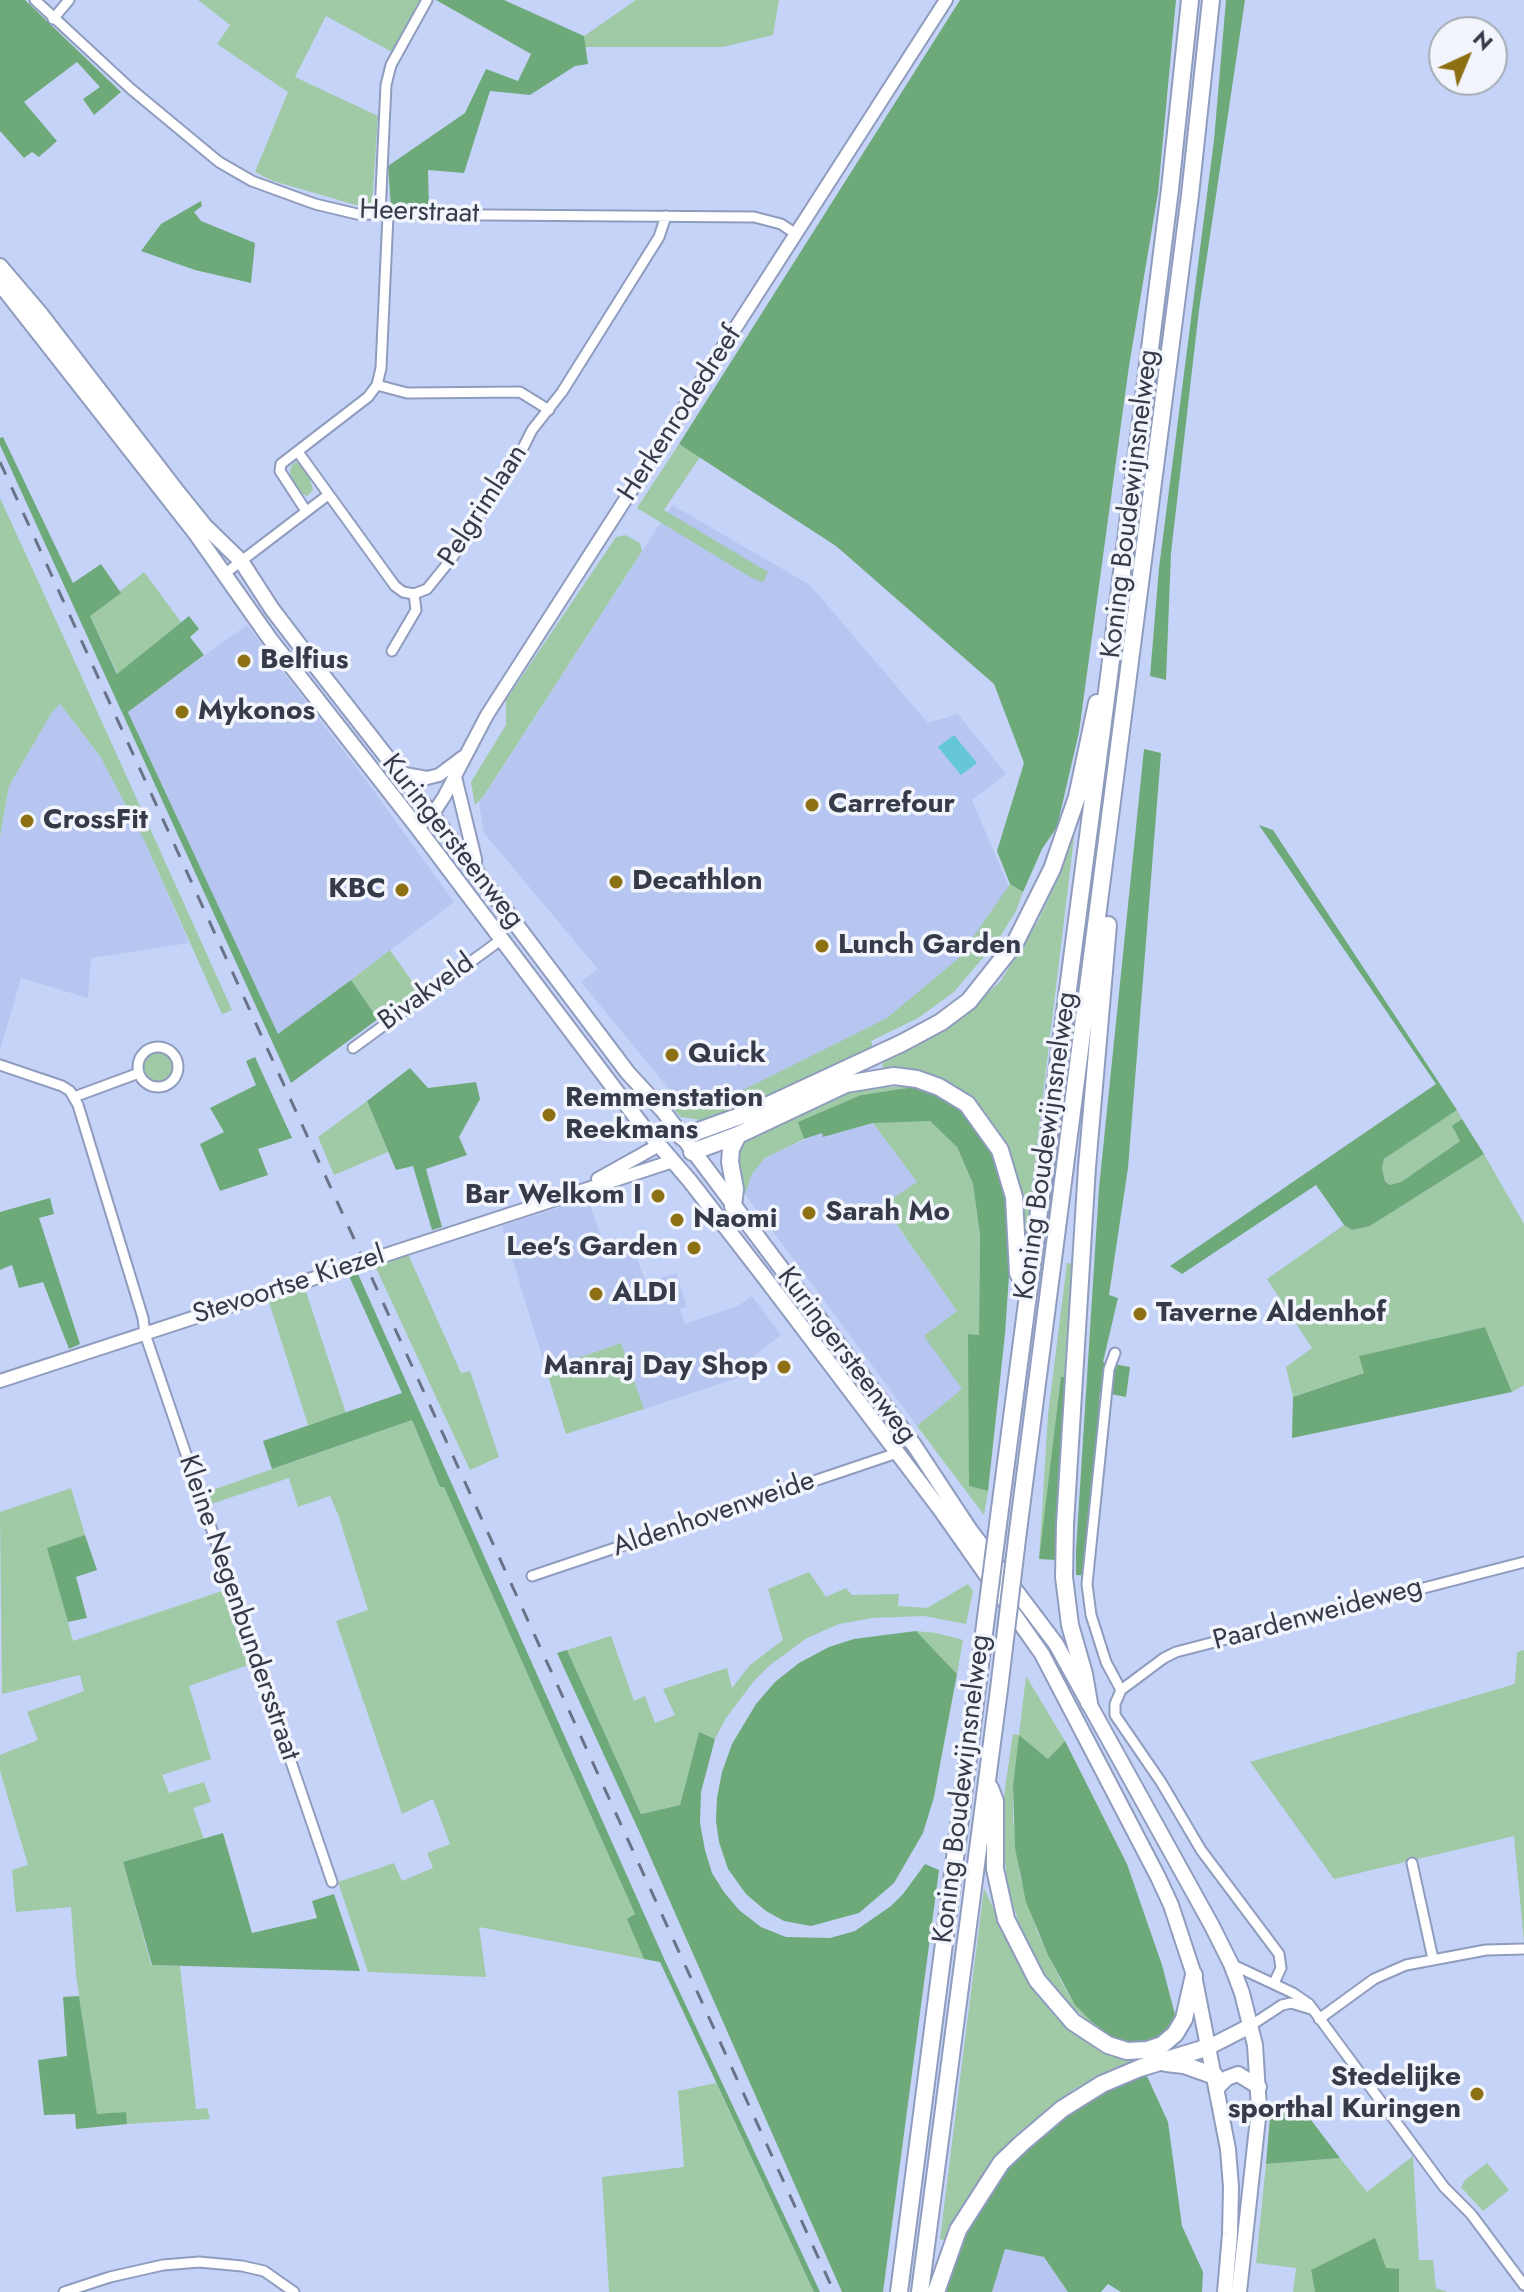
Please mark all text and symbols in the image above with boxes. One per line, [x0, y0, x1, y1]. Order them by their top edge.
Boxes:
north arrow [1428, 16, 1508, 96]
text: N [1466, 23, 1501, 58]
street label: Heerstraat [359, 194, 479, 232]
street label: Herkenrodedreef [612, 320, 750, 508]
street label: Koning Boudewijnsnelweg [1095, 348, 1167, 660]
street label: Pelgrimlaan [432, 439, 536, 573]
place label: Belfius [260, 644, 348, 678]
marker: Belfius [235, 652, 253, 670]
place label: Mykonos [198, 695, 315, 729]
marker: Mykonos [173, 703, 191, 721]
street label: Kuringersteenweg [374, 748, 530, 936]
place label: Carrefour [828, 788, 955, 822]
marker: Carrefour [803, 796, 821, 814]
place label: CrossFit [43, 804, 148, 838]
marker: CrossFit [18, 812, 36, 830]
place label: Decathlon [632, 865, 763, 899]
place label: KBC [328, 873, 386, 907]
marker: Decathlon [607, 873, 625, 891]
marker: KBC [393, 881, 411, 899]
place label: Lunch Garden [838, 929, 1021, 963]
marker: Lunch Garden [813, 937, 831, 955]
street label: Bivakveld [373, 947, 481, 1039]
street label: Koning Boudewijnsnelweg [1009, 990, 1085, 1302]
place label: Quick [688, 1038, 766, 1072]
marker: Quick [663, 1046, 681, 1064]
place label: Remmenstation Reekmans [565, 1082, 763, 1148]
marker: Remmenstation Reekmans [540, 1106, 558, 1124]
place label: Bar Welkom I [465, 1179, 642, 1213]
marker: Bar Welkom I [649, 1187, 667, 1205]
place label: Sarah Mo [825, 1196, 950, 1230]
place label: Naomi [693, 1203, 778, 1237]
marker: Sarah Mo [800, 1204, 818, 1222]
marker: Naomi [668, 1211, 686, 1229]
place label: Lee's Garden [506, 1231, 678, 1265]
street label: Stevoortse Kiezel [189, 1239, 389, 1333]
marker: Lee's Garden [685, 1239, 703, 1257]
street label: Kuringersteenweg [769, 1261, 923, 1451]
place label: ALDI [612, 1277, 677, 1311]
marker: ALDI [587, 1285, 605, 1303]
place label: Taverne Aldenhof [1156, 1297, 1386, 1331]
marker: Taverne Aldenhof [1131, 1305, 1149, 1323]
place label: Manraj Day Shop [544, 1350, 768, 1384]
marker: Manraj Day Shop [775, 1358, 793, 1376]
street label: Kleine Negenbundersstraat [170, 1451, 306, 1765]
street label: Aldenhovenweide [609, 1465, 819, 1565]
street label: Paardenweideweg [1210, 1571, 1426, 1659]
street label: Koning Boudewijnsnelweg [927, 1633, 999, 1945]
place label: Stedelijke sporthal Kuringen [1228, 2061, 1461, 2127]
marker: Stedelijke sporthal Kuringen [1468, 2085, 1486, 2103]

